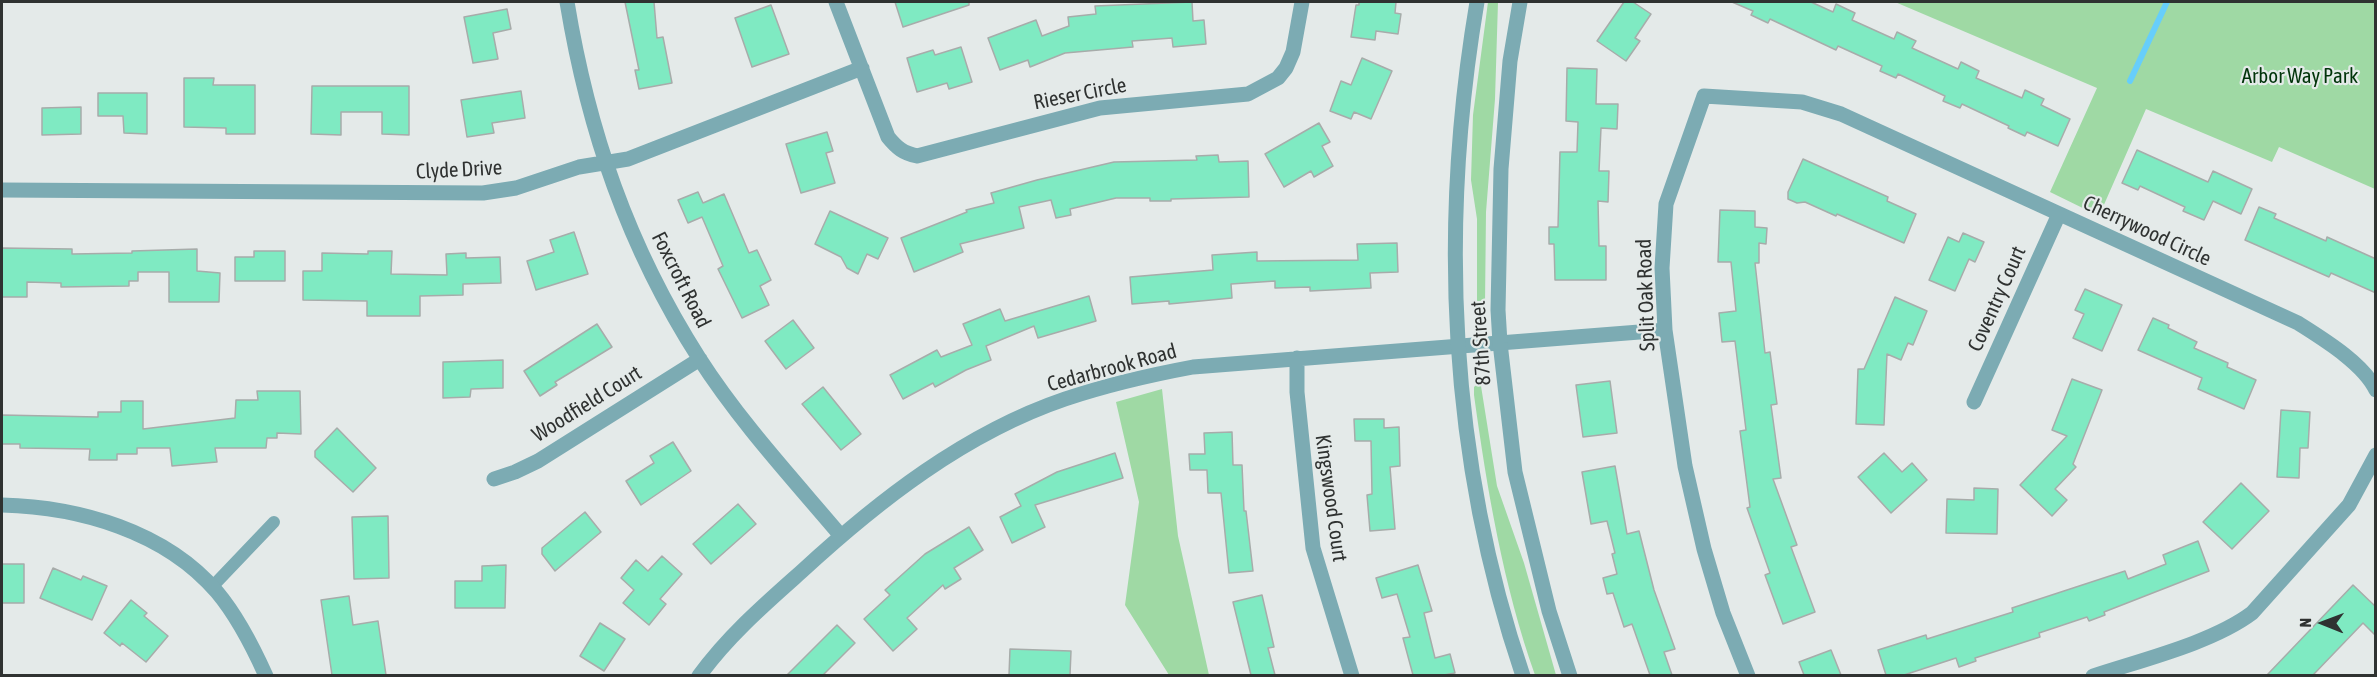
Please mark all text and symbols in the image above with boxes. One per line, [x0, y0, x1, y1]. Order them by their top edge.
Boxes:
park label: Arbor Way Park [2242, 63, 2358, 89]
street label: Rieser Circle [1031, 73, 1129, 115]
street label: Clyde Drive [415, 155, 503, 185]
street label: Cherrywood Circle [2079, 190, 2215, 272]
street label: Foxcroft Road [646, 228, 716, 332]
street label: Split Oak Road [1631, 238, 1661, 352]
street label: Coventry Court [1963, 242, 2031, 356]
street label: 87th Street [1465, 300, 1497, 386]
street label: Cedarbrook Road [1045, 339, 1179, 397]
street label: Woodfield Court [528, 360, 646, 448]
street label: Kingswood Court [1310, 433, 1352, 563]
north arrow [2293, 593, 2353, 653]
text: N [2296, 618, 2314, 628]

